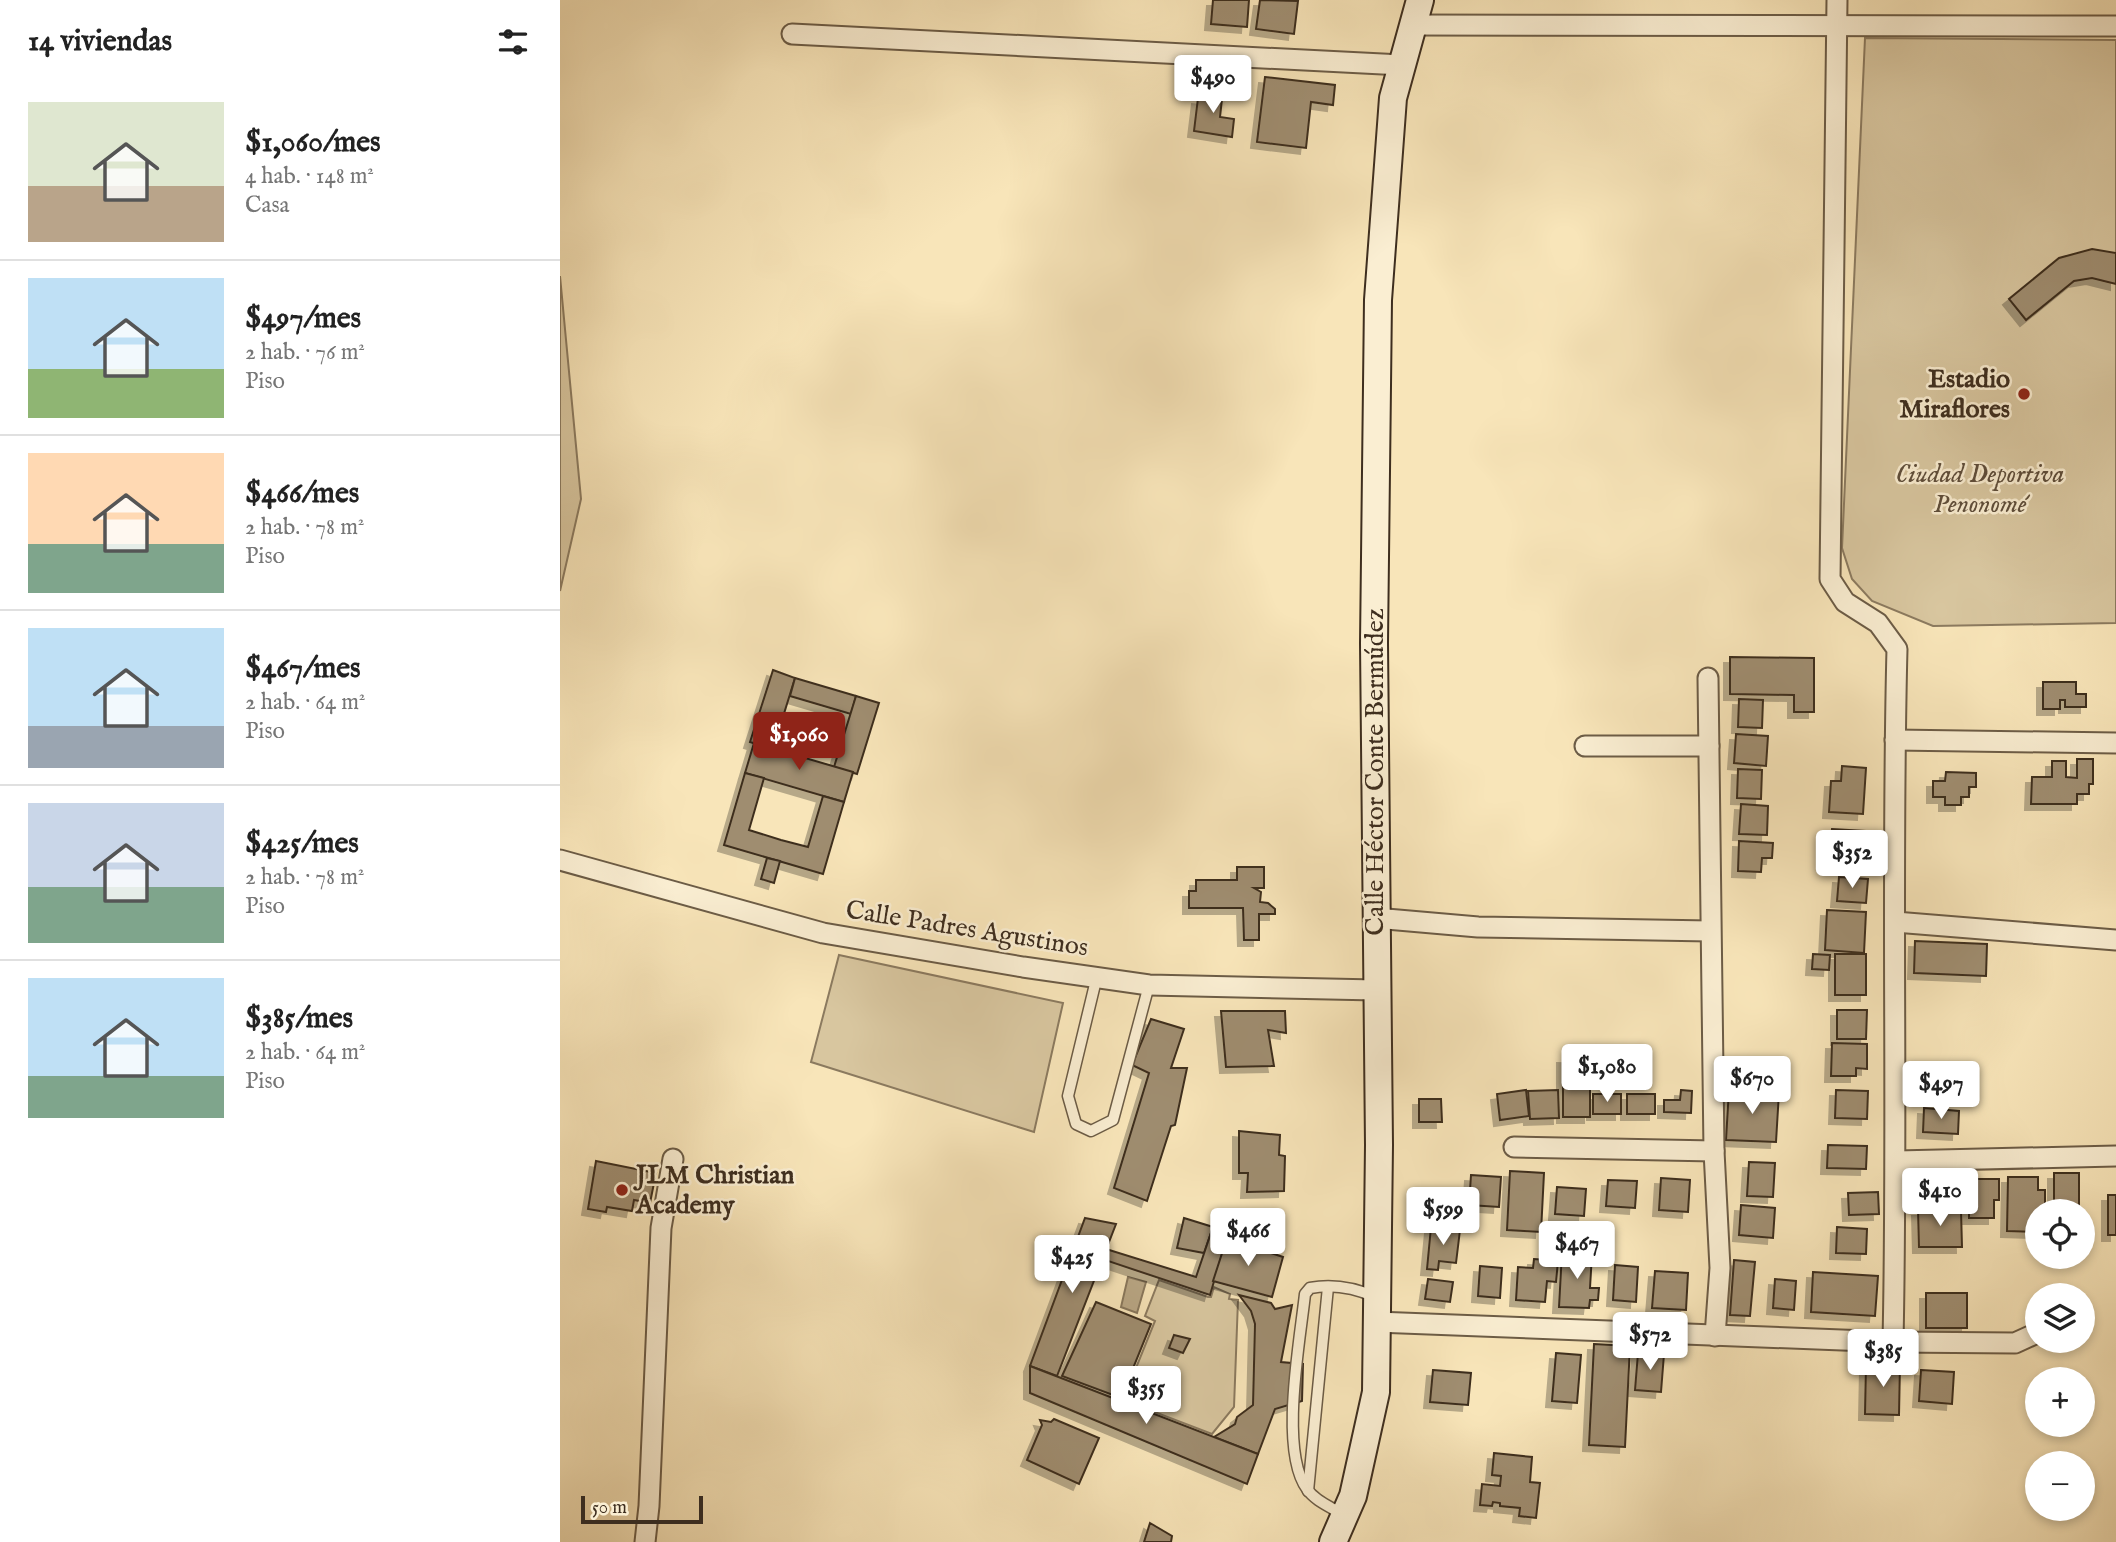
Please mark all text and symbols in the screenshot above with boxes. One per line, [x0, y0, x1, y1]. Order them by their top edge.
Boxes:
text: 14 viviendas [28, 23, 172, 61]
icon: filters [494, 23, 532, 61]
pin: $490 [1172, 55, 1254, 115]
text: $490 [1190, 63, 1236, 92]
text: $1,060/mes [245, 124, 381, 162]
icon: home [84, 130, 168, 214]
text: 4 hab. · 148 m² [245, 162, 374, 191]
text: Casa [245, 191, 289, 220]
text: $497/mes [245, 300, 361, 338]
icon: home [84, 306, 168, 390]
text: 2 hab. · 76 m² [245, 338, 365, 367]
place label: Estadio Miraflores [1899, 363, 2010, 426]
text: Piso [245, 367, 285, 396]
marker: Estadio Miraflores [2016, 386, 2032, 402]
park label: Ciudad Deportiva Penonomé [1896, 458, 2064, 521]
text: $466/mes [245, 475, 359, 513]
icon: home [84, 481, 168, 565]
text: 2 hab. · 78 m² [245, 513, 364, 542]
text: Piso [245, 542, 285, 571]
street label: Calle Héctor Conte Bermúdez [1359, 608, 1392, 936]
text: $467/mes [245, 650, 361, 688]
icon: home [84, 656, 168, 740]
text: 2 hab. · 64 m² [245, 688, 366, 717]
pin: $1,060 [742, 712, 856, 772]
text: Piso [245, 717, 285, 746]
text: $1,060 [769, 720, 829, 749]
text: $425/mes [245, 825, 359, 863]
pin: $352 [1811, 830, 1893, 890]
icon: home [84, 831, 168, 915]
text: $352 [1832, 838, 1872, 867]
text: 2 hab. · 78 m² [245, 863, 364, 892]
text: Piso [245, 892, 285, 921]
street label: Calle Padres Agustinos [843, 894, 1091, 964]
text: $385/mes [245, 1000, 353, 1038]
icon: home [84, 1006, 168, 1090]
text: 2 hab. · 64 m² [245, 1038, 366, 1067]
pin: $1,080 [1550, 1044, 1664, 1104]
text: $1,080 [1577, 1052, 1637, 1081]
pin: $670 [1711, 1056, 1793, 1116]
pin: $497 [1900, 1062, 1982, 1121]
text: $670 [1730, 1064, 1774, 1093]
text: Piso [245, 1067, 285, 1096]
text: $497 [1919, 1069, 1963, 1098]
place label: JLM Christian Academy [633, 1159, 794, 1222]
pin: $410 [1899, 1168, 1981, 1228]
text: $410 [1918, 1176, 1962, 1205]
marker: JLM Christian Academy [614, 1182, 630, 1198]
pin: $599 [1402, 1188, 1484, 1247]
text: $599 [1422, 1195, 1464, 1224]
map controls [2025, 1199, 2095, 1521]
button: locate [2025, 1199, 2095, 1269]
pin: $466 [1207, 1208, 1289, 1268]
text: $466 [1226, 1216, 1270, 1245]
pin: $467 [1536, 1222, 1618, 1281]
text: $467 [1555, 1229, 1599, 1258]
pin: $425 [1031, 1236, 1113, 1295]
text: $425 [1050, 1243, 1094, 1272]
button: layers [2025, 1283, 2095, 1353]
pin: $572 [1609, 1312, 1691, 1372]
text: $572 [1629, 1320, 1671, 1349]
pin: $385 [1842, 1330, 1924, 1389]
text: $385 [1864, 1337, 1902, 1366]
pin: $355 [1105, 1366, 1187, 1426]
button: + [2025, 1367, 2095, 1437]
text: $355 [1127, 1374, 1165, 1403]
button: − [2025, 1451, 2095, 1521]
scale bar [581, 1493, 704, 1525]
text: 50 m [592, 1496, 627, 1520]

